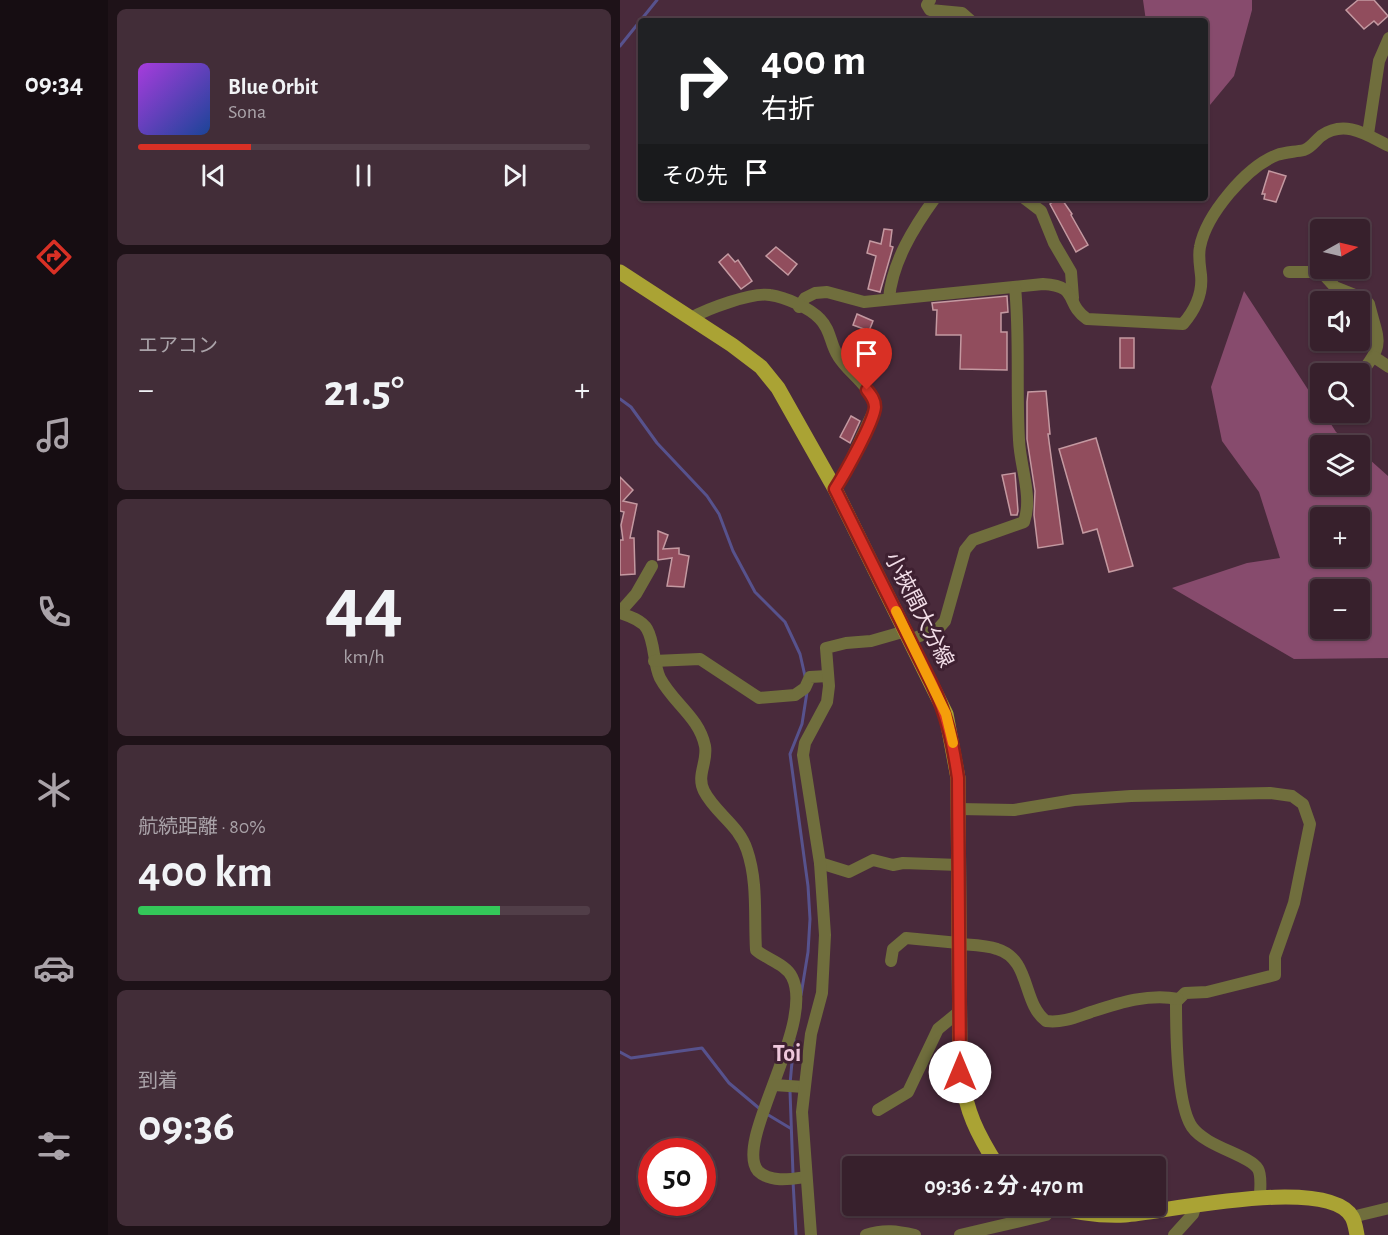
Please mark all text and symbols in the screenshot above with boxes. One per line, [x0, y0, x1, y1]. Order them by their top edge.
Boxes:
text: 400 m [761, 40, 866, 82]
icon: right [662, 42, 740, 120]
text: 09:34 [25, 70, 83, 97]
text: Blue Orbit [228, 76, 318, 98]
text: 右折 [761, 96, 815, 123]
text: Sona [228, 102, 266, 122]
icon: arrive [740, 156, 773, 189]
icon: previous [197, 159, 230, 192]
icon: pause [347, 159, 380, 192]
icon: next [498, 159, 531, 192]
text: その先 [662, 165, 728, 187]
north arrow [1310, 219, 1370, 279]
map controls [1310, 219, 1370, 639]
icon: directions [33, 236, 75, 278]
button: sound [1310, 291, 1370, 351]
pin [841, 328, 892, 390]
text: エアコン [138, 336, 218, 356]
icon: arrive [850, 337, 883, 370]
button: search [1310, 363, 1370, 423]
text: 21.5° [324, 369, 404, 414]
text: − [138, 374, 154, 407]
text: + [574, 374, 590, 407]
icon: music [33, 414, 75, 456]
button: layers [1310, 435, 1370, 495]
button: + [1310, 507, 1370, 567]
street label: 小挾間大分線 [881, 549, 958, 671]
text: 44 [325, 567, 403, 645]
button: − [1310, 579, 1370, 639]
icon: phone [33, 591, 75, 633]
text: km/h [343, 647, 385, 667]
icon: climate [33, 769, 75, 811]
text: 航続距離 · 80% [138, 817, 266, 837]
text: 400 km [138, 850, 273, 895]
icon: car [33, 947, 75, 989]
position arrow [928, 1040, 992, 1104]
district label: Toi [773, 1042, 801, 1066]
text: 到着 [138, 1071, 178, 1091]
text: 09:36 [138, 1104, 235, 1149]
icon: filters [33, 1125, 75, 1167]
speed limit sign: 50 [638, 1138, 716, 1216]
text: 09:36 · 2 分 · 470 m [924, 1175, 1084, 1197]

